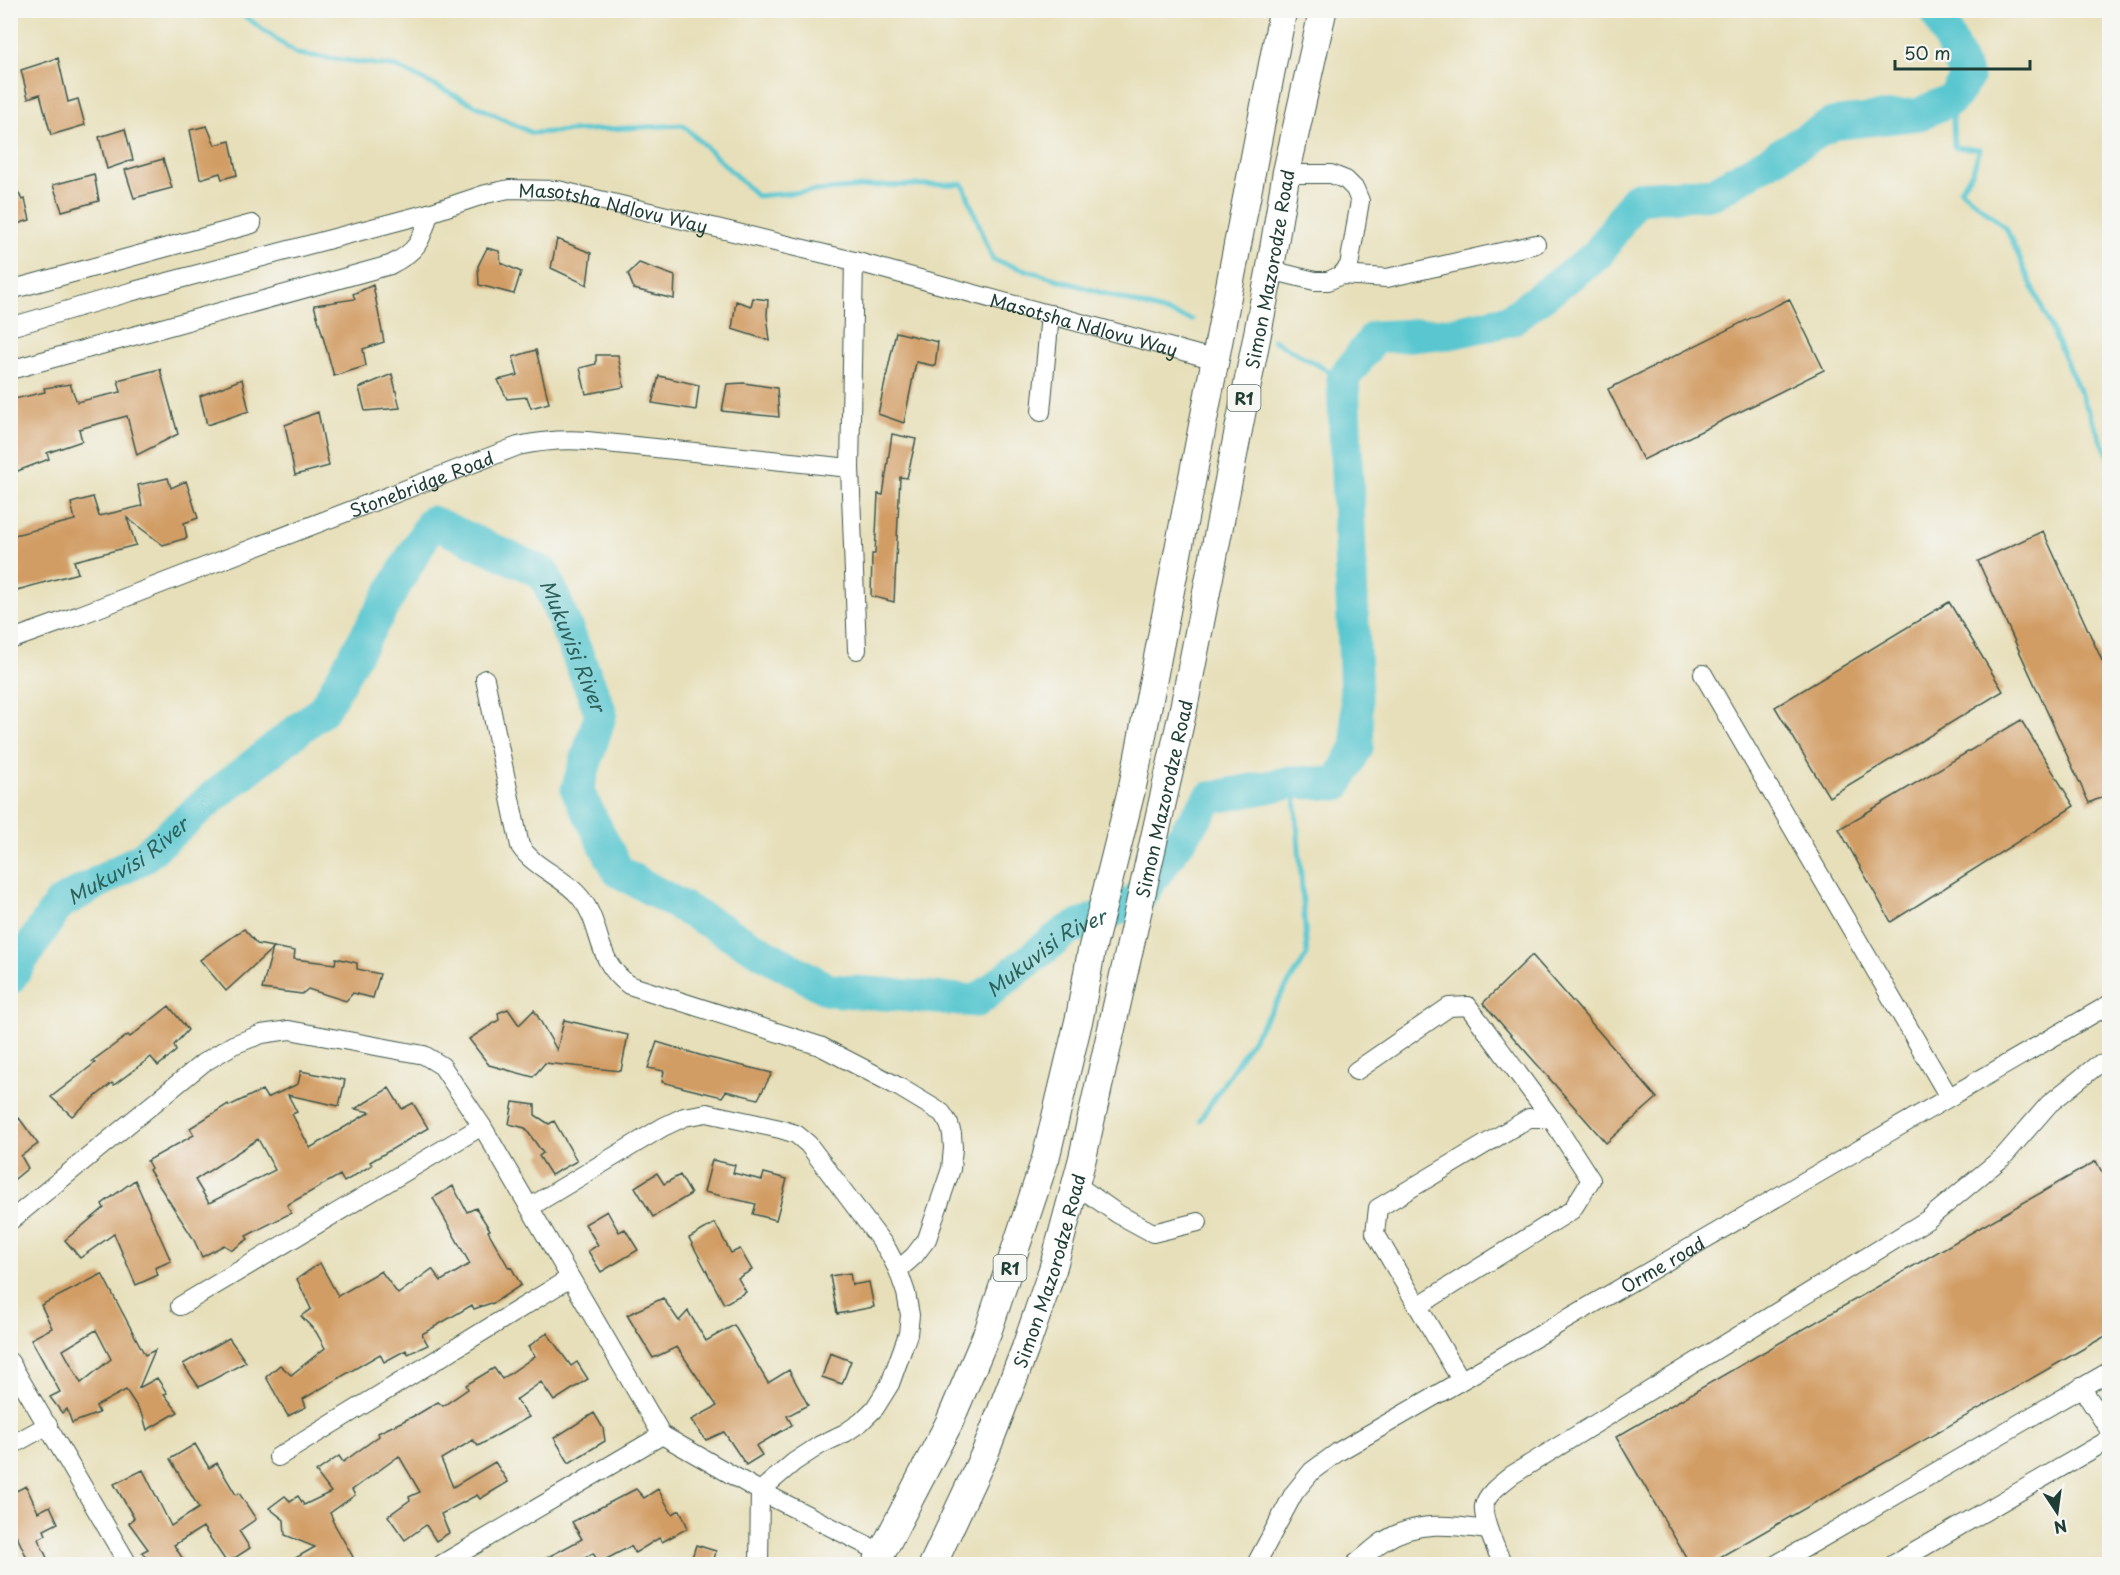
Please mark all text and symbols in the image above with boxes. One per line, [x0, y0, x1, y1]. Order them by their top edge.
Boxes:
scale bar [1895, 33, 2030, 71]
text: 50 m [1904, 39, 1951, 66]
street label: Simon Mazorodze Road [1237, 167, 1300, 371]
street label: Masotsha Ndlovu Way [518, 176, 711, 239]
street label: Masotsha Ndlovu Way [987, 285, 1181, 363]
road number: R1 [1228, 385, 1260, 411]
street label: Stonebridge Road [345, 443, 497, 523]
water label: Mukuvisi River [533, 575, 615, 719]
street label: Simon Mazorodze Road [1128, 697, 1198, 900]
water label: Mukuvisi River [61, 808, 197, 912]
water label: Mukuvisi River [979, 900, 1113, 1004]
street label: Simon Mazorodze Road [1006, 1170, 1091, 1372]
street label: Orme road [1615, 1229, 1709, 1299]
road number: R1 [994, 1255, 1026, 1281]
north arrow [2027, 1482, 2087, 1542]
text: N [2052, 1514, 2069, 1541]

